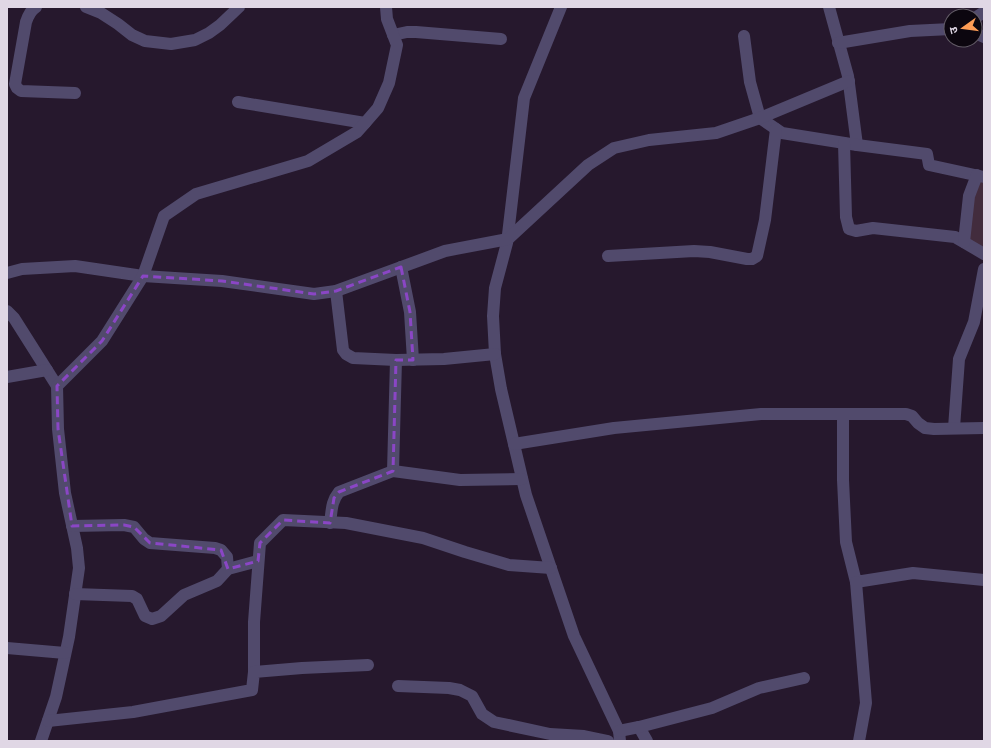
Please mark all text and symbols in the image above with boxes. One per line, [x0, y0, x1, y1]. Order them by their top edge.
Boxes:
north arrow [943, 8, 983, 48]
text: उ [947, 25, 961, 35]

